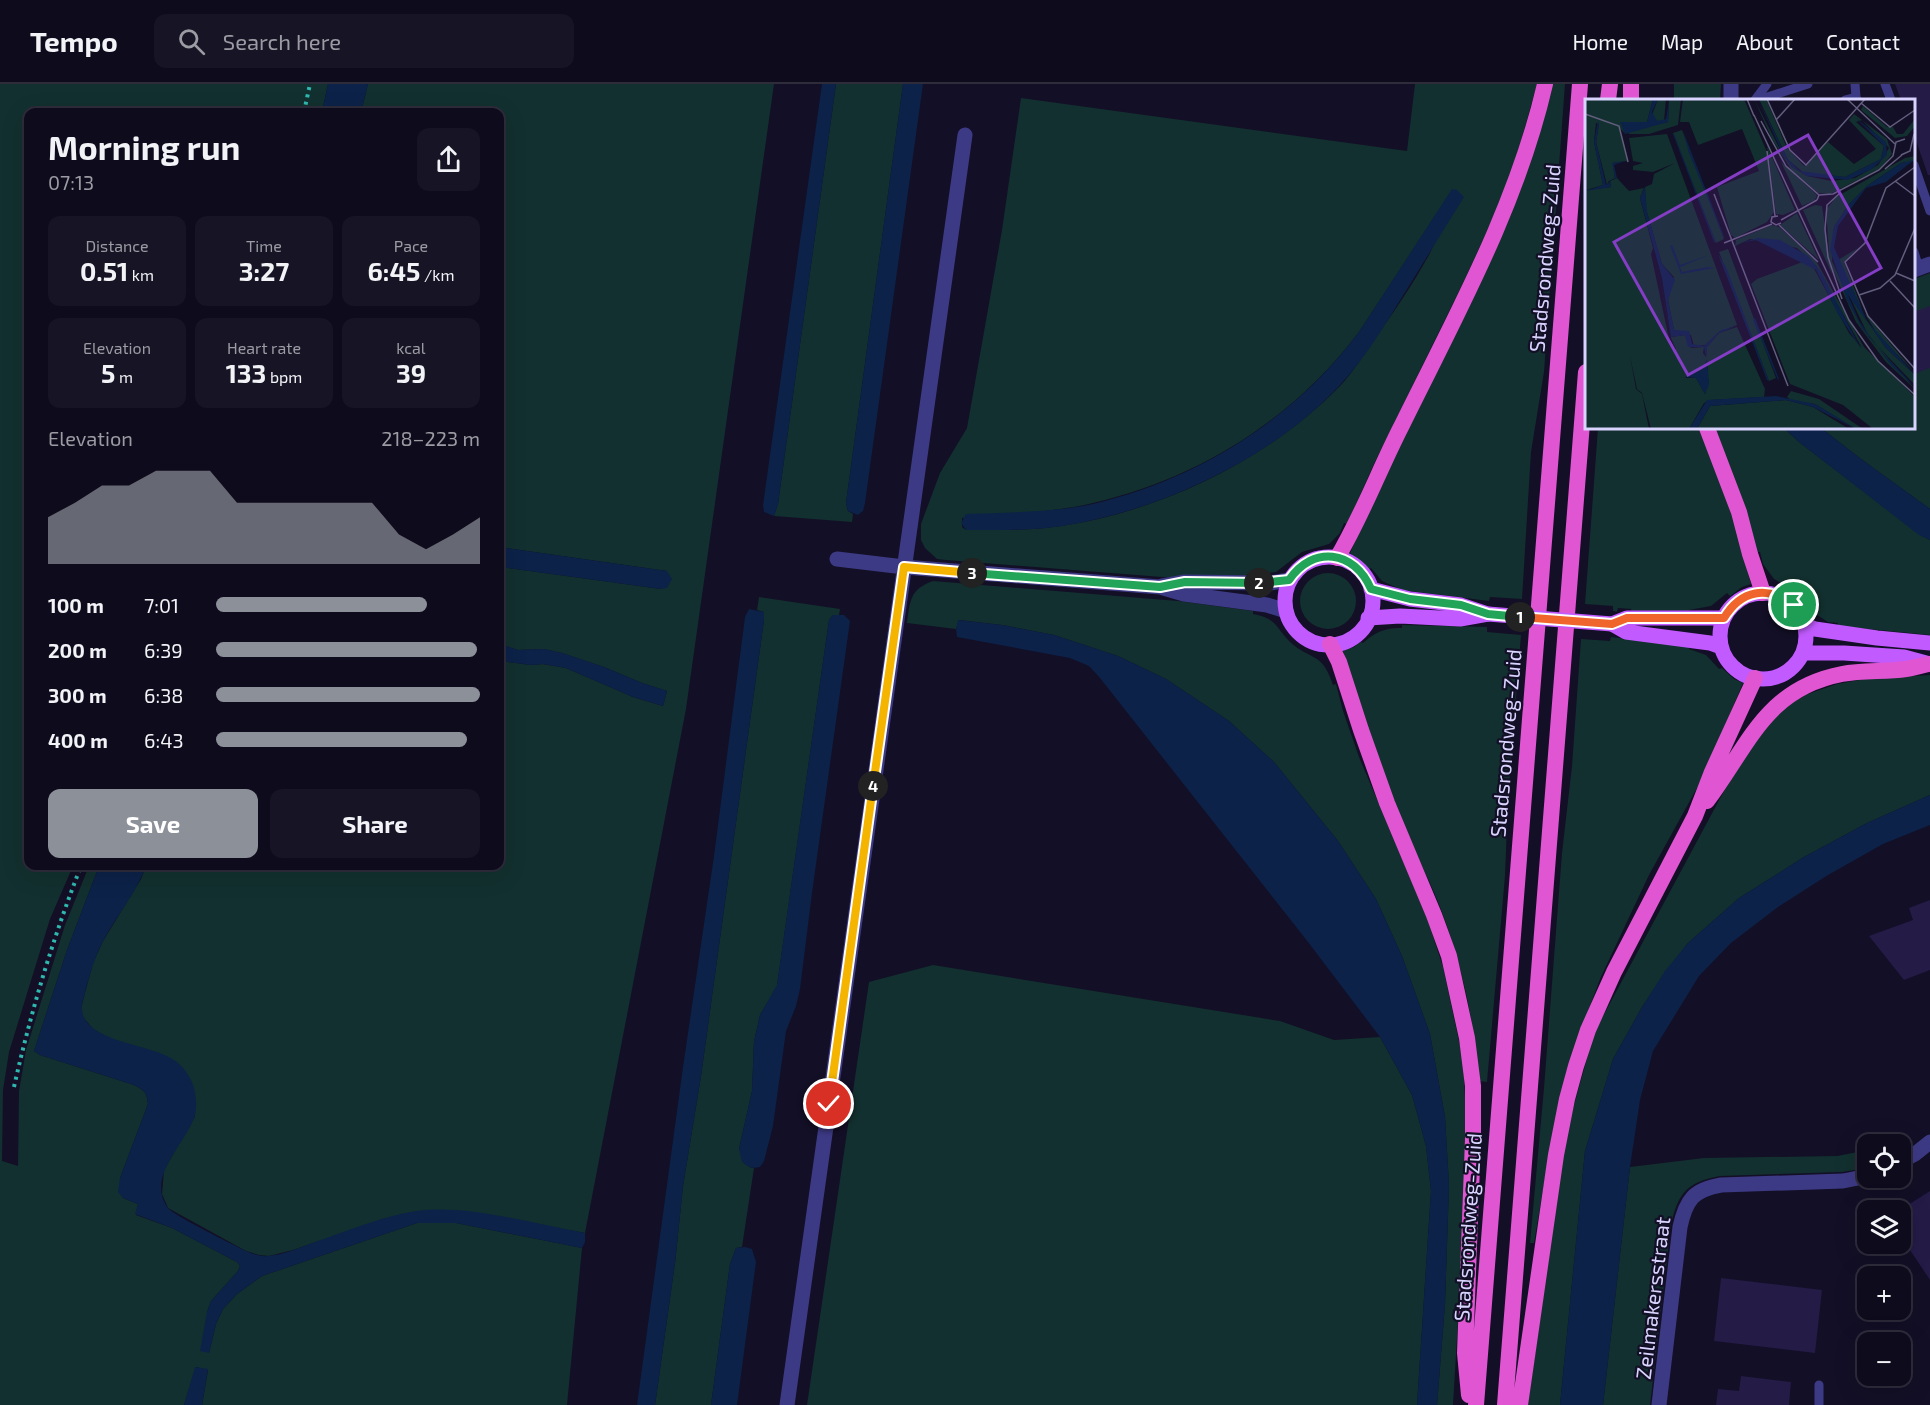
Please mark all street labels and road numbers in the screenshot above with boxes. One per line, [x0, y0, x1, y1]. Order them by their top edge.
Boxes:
street label: Stadsrondweg-Zuid [1523, 163, 1565, 353]
street label: Stadsrondweg-Zuid [1484, 648, 1526, 838]
street label: Stadsrondweg-Zuid [1448, 1132, 1486, 1322]
street label: Zeilmakersstraat [1630, 1215, 1674, 1381]

